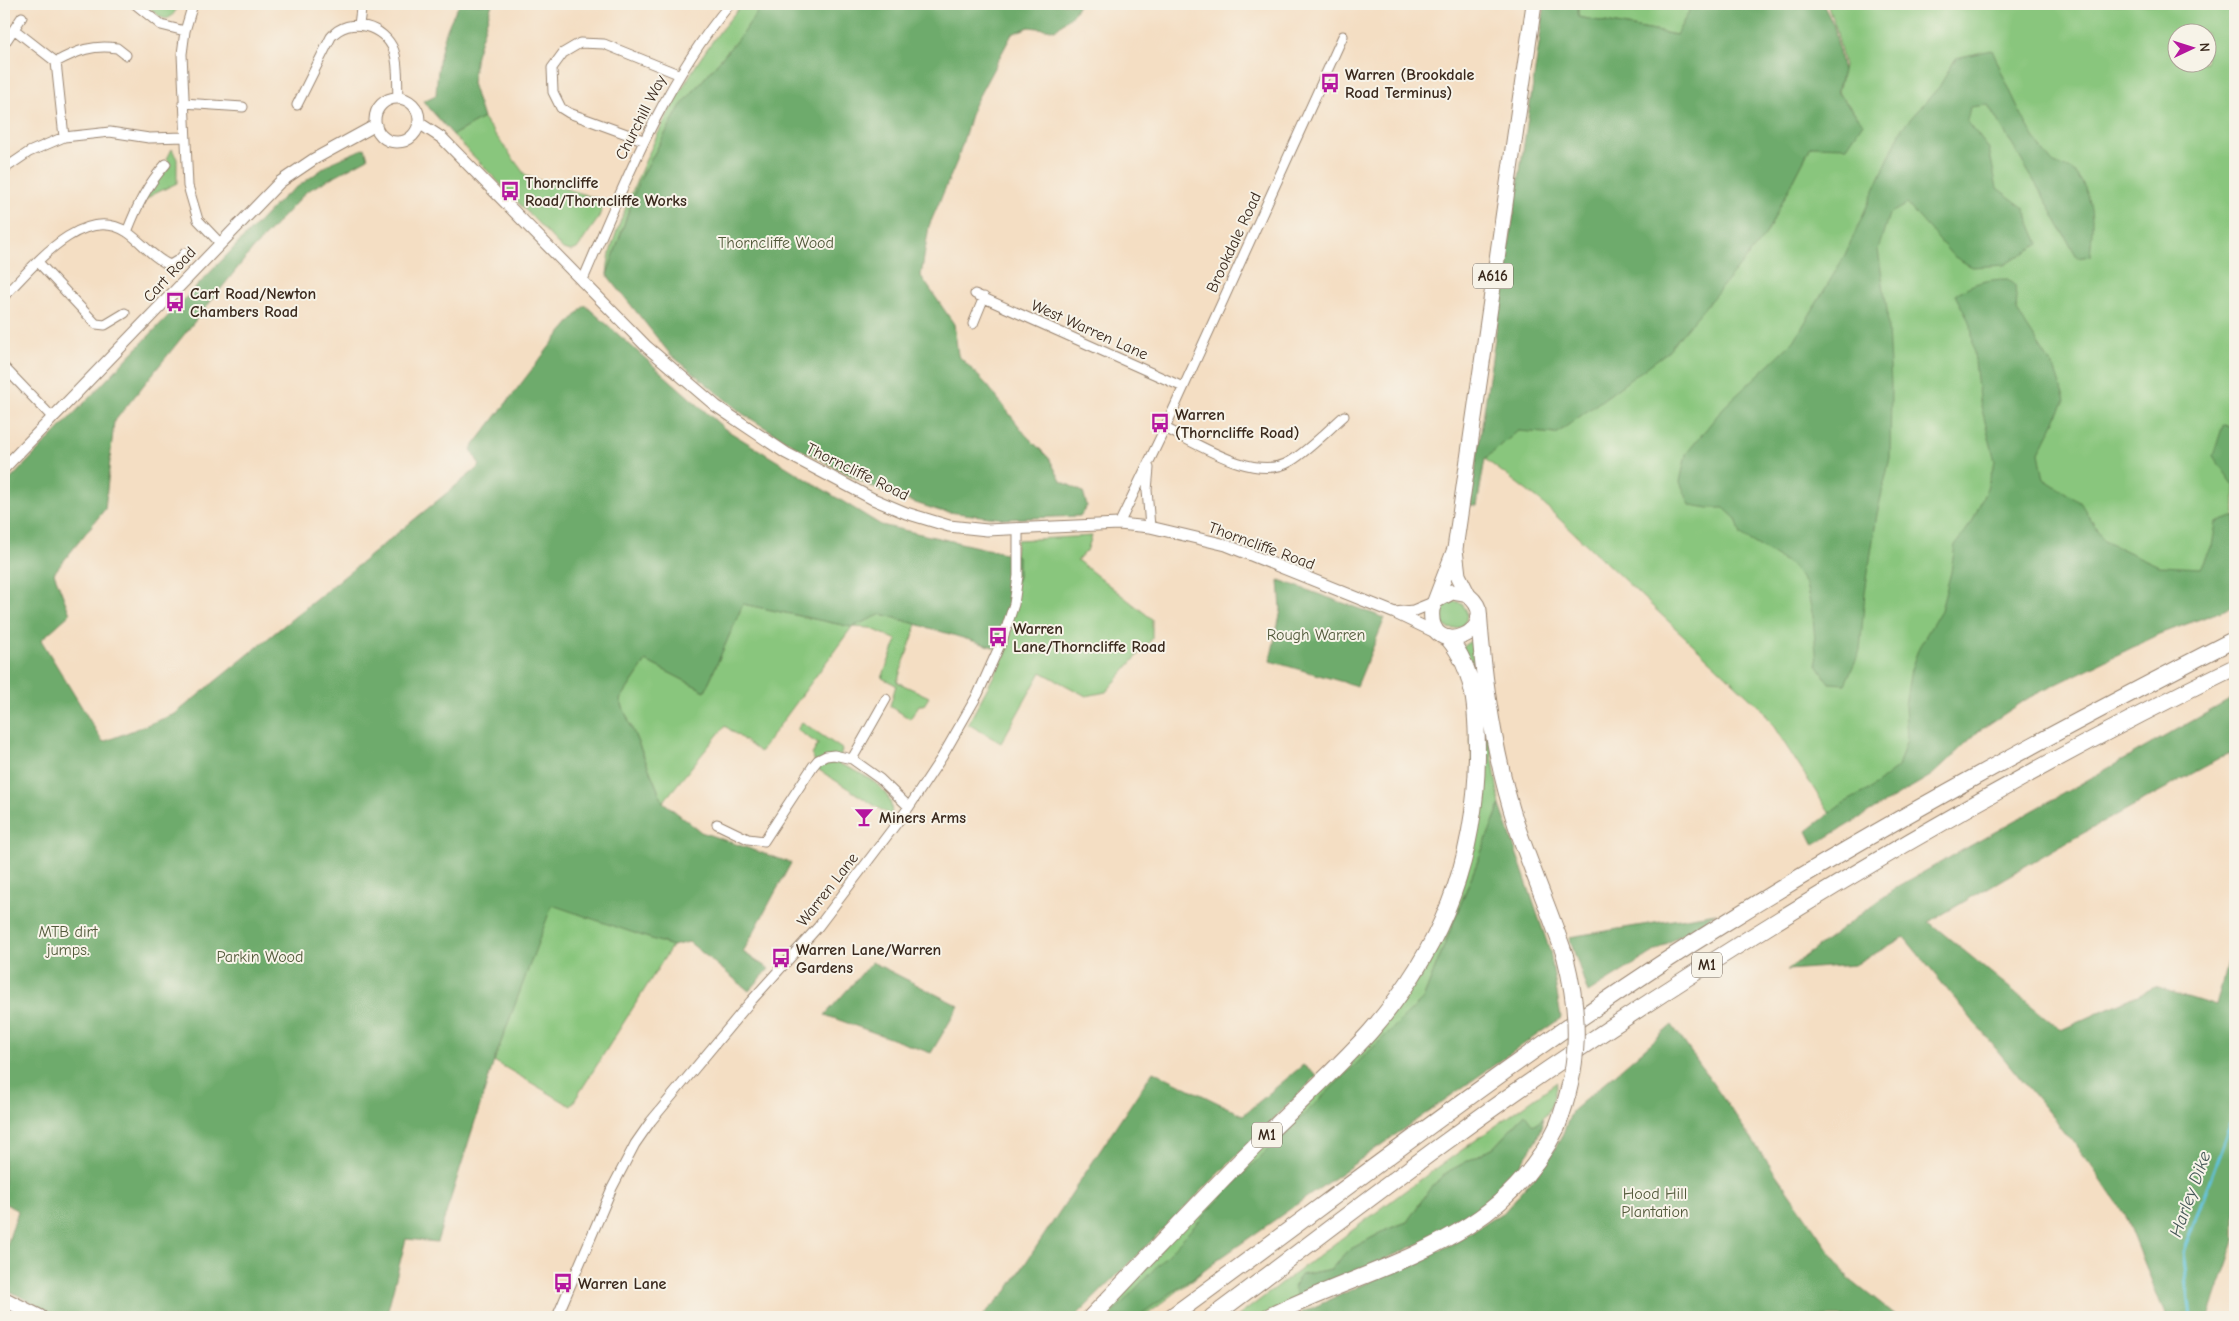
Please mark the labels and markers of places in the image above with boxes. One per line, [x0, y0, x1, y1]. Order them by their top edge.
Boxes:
place label: Warren (Brookdale Road Terminus) [1345, 66, 1475, 102]
bus stop icon: Warren (Brookdale Road Terminus) [1319, 72, 1341, 94]
place label: Thorncliffe Road/Thorncliffe Works [525, 174, 687, 210]
bus stop icon: Thorncliffe Road/Thorncliffe Works [499, 180, 521, 202]
place label: Cart Road/Newton Chambers Road [190, 285, 316, 321]
bus stop icon: Cart Road/Newton Chambers Road [164, 291, 186, 313]
place label: Warren (Thorncliffe Road) [1175, 406, 1299, 442]
bus stop icon: Warren (Thorncliffe Road) [1149, 412, 1171, 434]
place label: Warren Lane/Thorncliffe Road [1013, 620, 1166, 656]
bus stop icon: Warren Lane/Thorncliffe Road [987, 626, 1009, 648]
bar icon: Miners Arms [853, 806, 875, 828]
place label: Miners Arms [879, 809, 966, 827]
place label: Warren Lane/Warren Gardens [796, 941, 941, 977]
bus stop icon: Warren Lane/Warren Gardens [770, 947, 792, 969]
bus stop icon: Warren Lane [552, 1272, 574, 1294]
place label: Warren Lane [578, 1275, 667, 1293]

